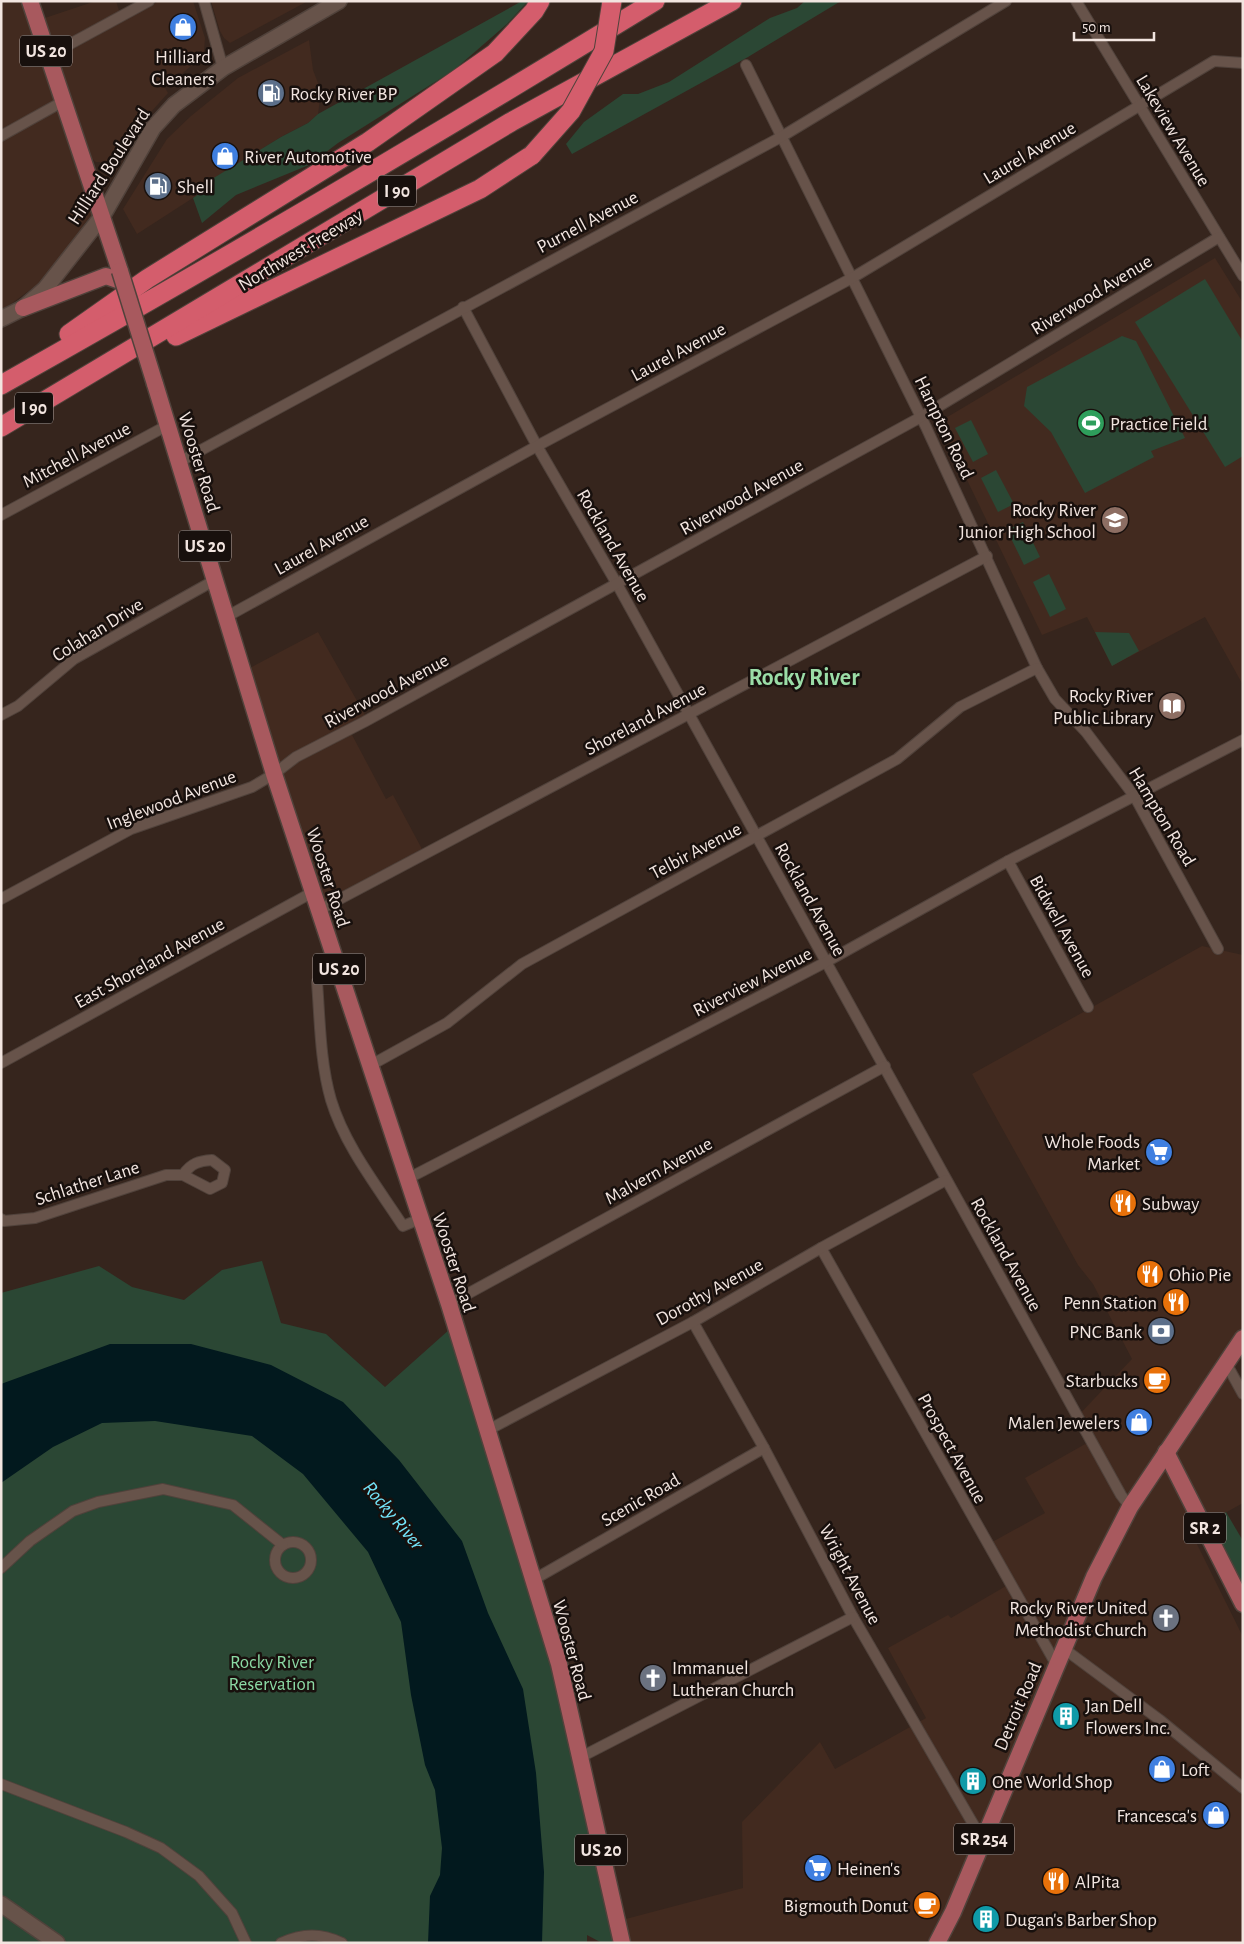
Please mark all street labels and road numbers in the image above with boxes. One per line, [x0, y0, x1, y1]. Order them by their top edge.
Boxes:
road number: US 20 [20, 36, 72, 66]
street label: Lakeview Avenue [1132, 72, 1213, 190]
street label: Hilliard Boulevard [65, 105, 154, 228]
street label: Laurel Avenue [980, 118, 1079, 188]
road number: I 90 [378, 176, 416, 207]
street label: Purnell Avenue [534, 188, 641, 257]
street label: Northwest Freeway [235, 206, 366, 295]
street label: Riverwood Avenue [1028, 252, 1156, 339]
street label: Laurel Avenue [628, 319, 729, 385]
street label: Hampton Road [911, 373, 977, 482]
road number: I 90 [15, 392, 53, 423]
street label: Wooster Road [174, 410, 223, 515]
street label: Mitchell Avenue [20, 419, 134, 492]
street label: Riverwood Avenue [677, 456, 807, 539]
street label: Rockland Avenue [573, 486, 653, 605]
street label: Laurel Avenue [272, 512, 372, 579]
road number: US 20 [179, 530, 231, 562]
street label: Colahan Drive [49, 595, 147, 666]
street label: Riverwood Avenue [322, 651, 452, 732]
street label: Shoreland Avenue [582, 679, 709, 759]
street label: Hampton Road [1125, 764, 1199, 870]
street label: Inglewood Avenue [104, 767, 239, 834]
street label: Telbir Avenue [647, 819, 745, 883]
street label: Wooster Road [303, 825, 353, 930]
street label: Rockland Avenue [771, 840, 849, 960]
street label: Bidwell Avenue [1026, 872, 1098, 981]
street label: East Shoreland Avenue [72, 914, 228, 1012]
street label: Riverview Avenue [690, 944, 815, 1020]
road number: US 20 [313, 954, 365, 984]
street label: Malvern Avenue [602, 1134, 715, 1209]
street label: Schlather Lane [33, 1158, 142, 1209]
street label: Rockland Avenue [967, 1195, 1045, 1315]
street label: Wooster Road [429, 1210, 479, 1315]
street label: Dorothy Avenue [653, 1255, 766, 1329]
street label: Prospect Avenue [914, 1391, 990, 1507]
street label: Scenic Road [598, 1470, 683, 1530]
road number: SR 2 [1184, 1512, 1226, 1544]
street label: Wright Avenue [815, 1521, 884, 1628]
street label: Wooster Road [549, 1598, 594, 1703]
street label: Detroit Road [991, 1659, 1046, 1754]
road number: SR 254 [954, 1824, 1014, 1855]
road number: US 20 [575, 1834, 627, 1866]

